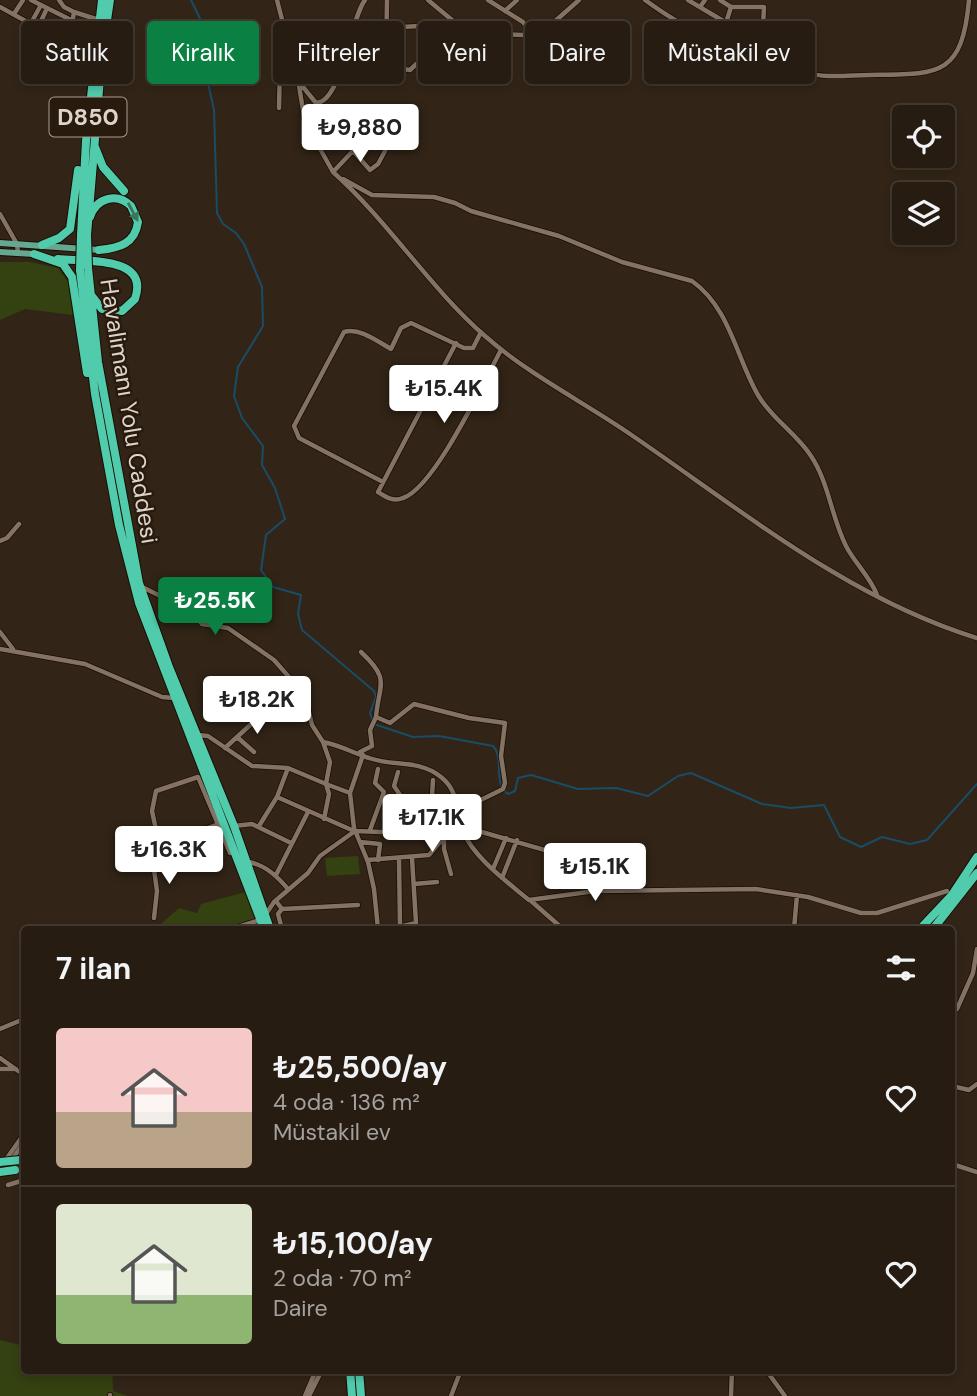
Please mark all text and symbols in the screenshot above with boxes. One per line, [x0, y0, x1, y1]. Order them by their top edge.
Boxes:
chip: Satılık [21, 21, 133, 84]
chip: Kiralık [147, 21, 259, 84]
chip: Filtreler [273, 21, 404, 84]
chip: Yeni [418, 21, 511, 84]
chip: Daire [525, 21, 630, 84]
chip: Müstakil ev [644, 21, 815, 84]
road number: D850 [50, 98, 126, 136]
pin: ₺9,880 [303, 104, 417, 164]
map controls [892, 105, 955, 245]
button: locate [892, 105, 955, 168]
text: ₺9,880 [318, 112, 402, 142]
button: layers [892, 182, 955, 245]
one-way arrow [126, 203, 138, 223]
street label: Havalimanı Yolu Caddesi [93, 276, 166, 546]
pin: ₺15.4K [387, 366, 501, 425]
text: ₺15.4K [405, 373, 483, 403]
pin: ₺25.5K [158, 578, 272, 637]
text: ₺25.5K [174, 585, 256, 615]
pin: ₺18.2K [200, 676, 314, 736]
text: ₺18.2K [219, 684, 295, 714]
pin: ₺17.1K [375, 794, 489, 854]
text: ₺17.1K [399, 802, 465, 832]
pin: ₺16.3K [112, 826, 226, 886]
text: ₺16.3K [131, 834, 207, 864]
pin: ₺15.1K [538, 844, 652, 903]
text: ₺15.1K [560, 851, 630, 881]
text: 7 ilan [56, 949, 131, 988]
icon: filters [882, 949, 920, 987]
text: ₺25,500/ay [273, 1048, 447, 1087]
icon: home [112, 1056, 196, 1140]
icon: heart [882, 1079, 920, 1117]
text: 4 oda · 136 m² [273, 1087, 420, 1117]
text: Müstakil ev [273, 1117, 391, 1147]
text: ₺15,100/ay [273, 1224, 433, 1263]
icon: home [112, 1232, 196, 1316]
icon: heart [882, 1255, 920, 1293]
text: 2 oda · 70 m² [273, 1263, 412, 1293]
text: Daire [273, 1293, 328, 1323]

